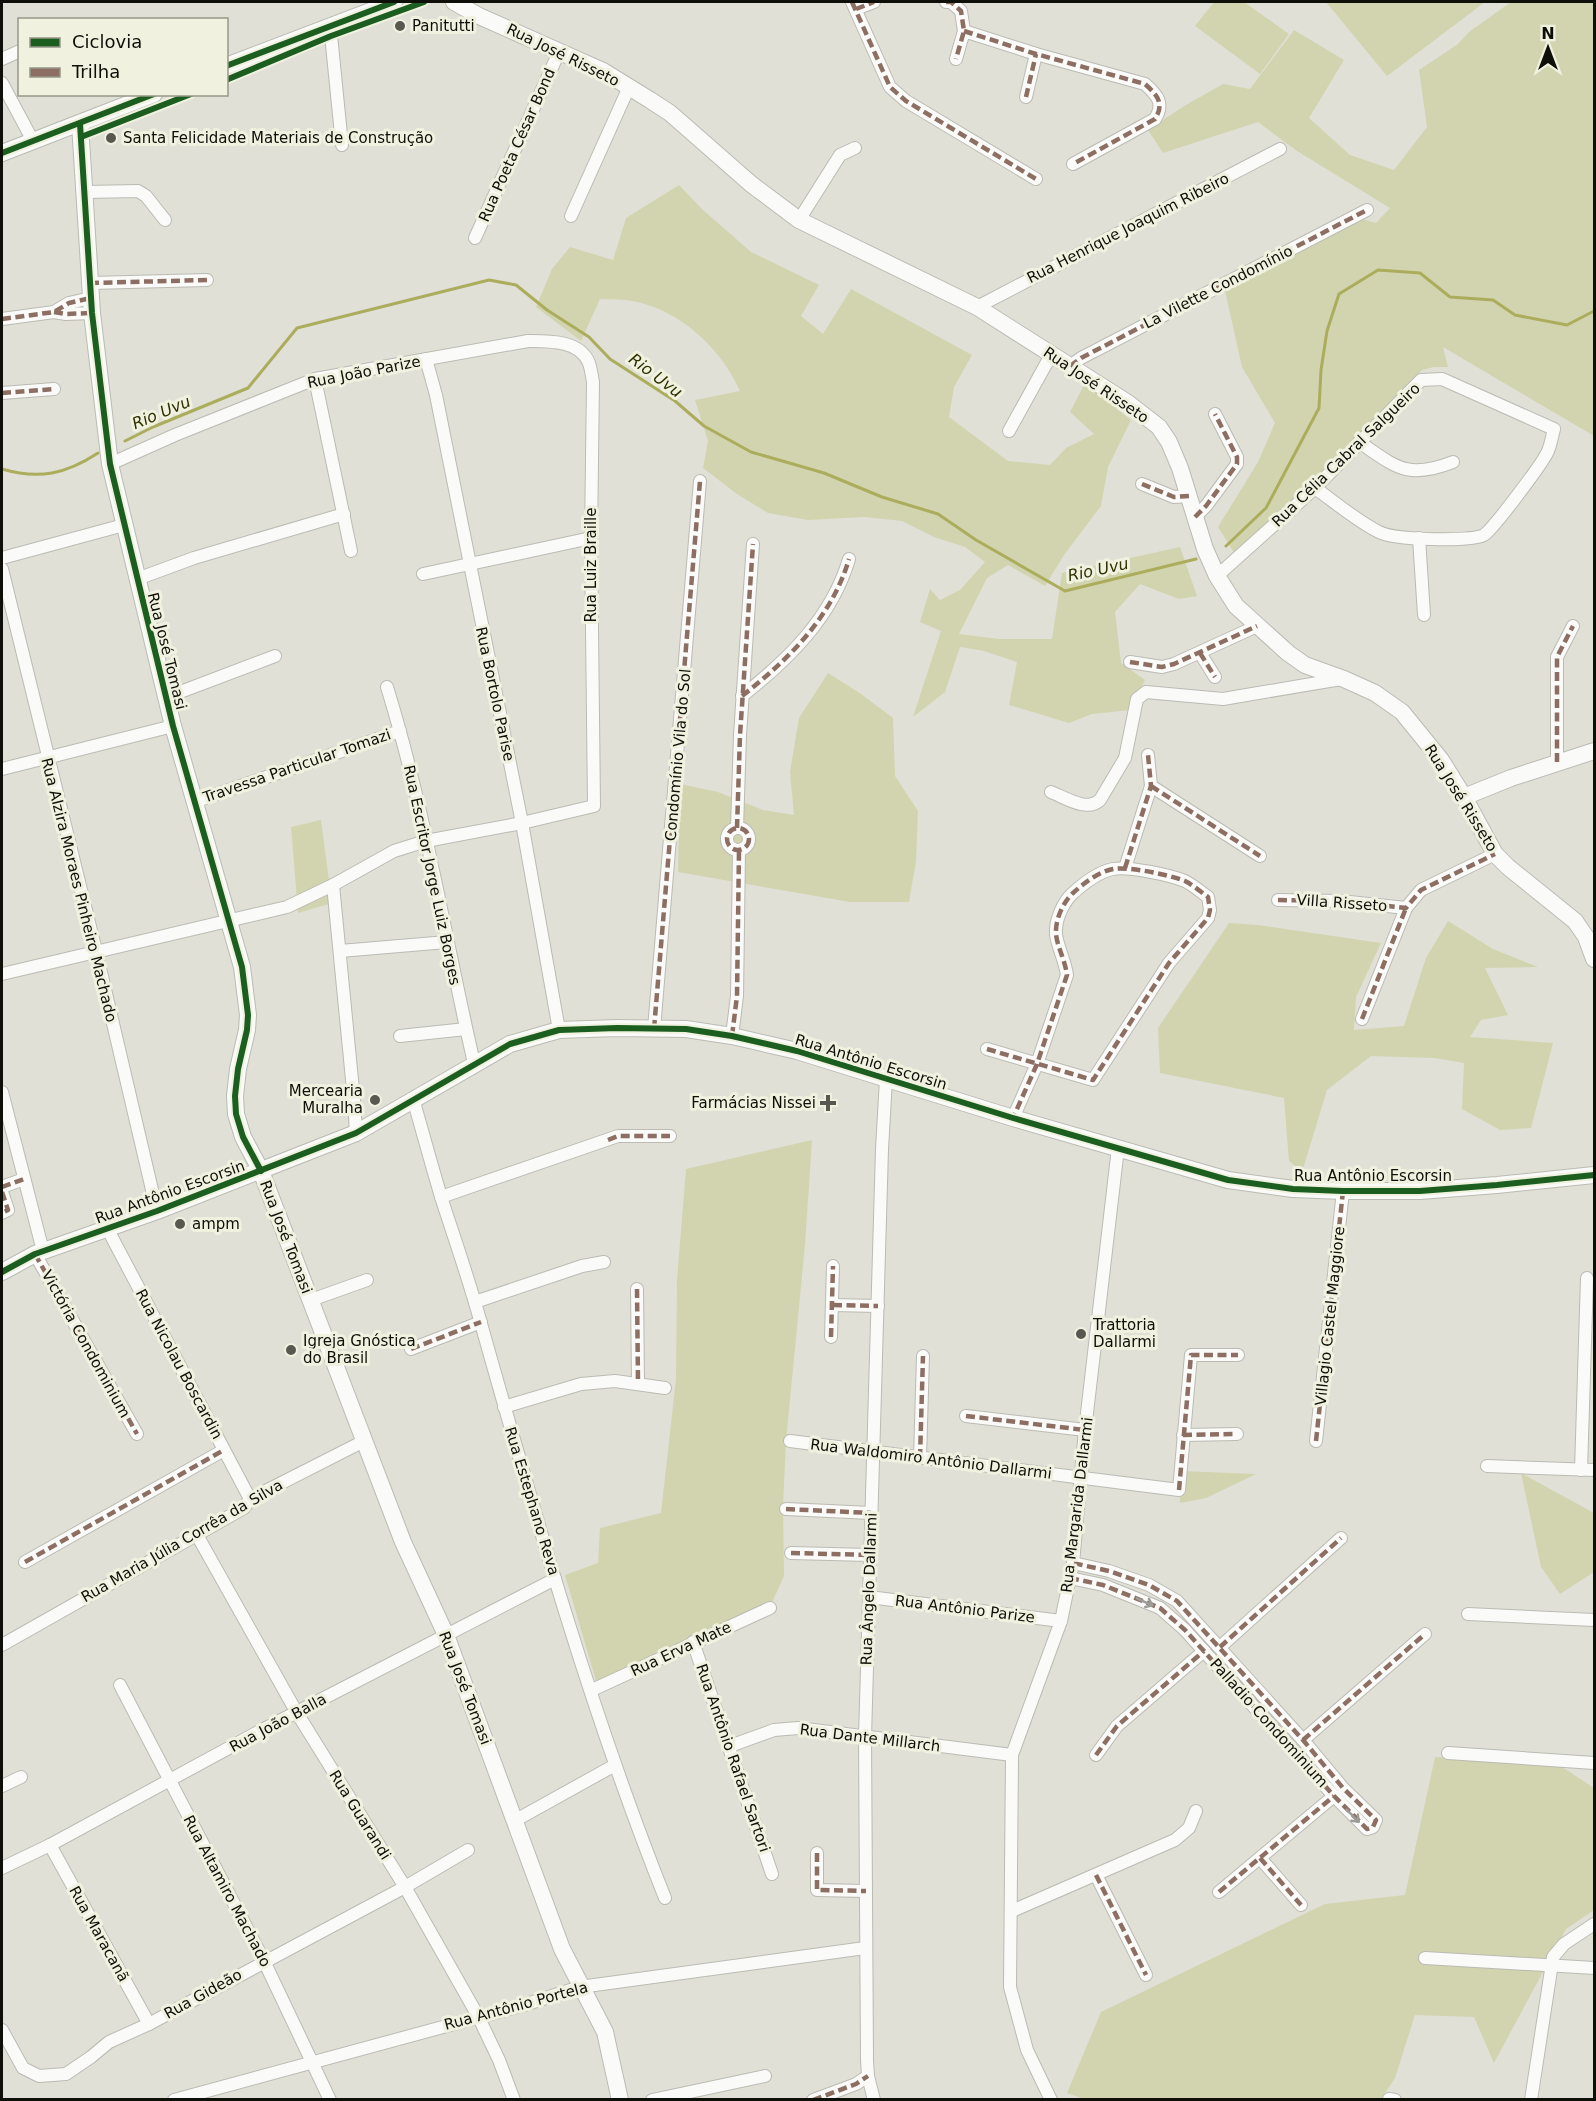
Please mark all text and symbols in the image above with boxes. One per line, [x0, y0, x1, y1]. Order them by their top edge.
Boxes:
place label: Panitutti [412, 17, 475, 35]
legend [18, 18, 228, 96]
north arrow [1518, 18, 1578, 78]
marker: Panitutti [393, 19, 407, 33]
street label: Rua José Risseto [504, 20, 622, 90]
text: N [1541, 24, 1555, 43]
text: Ciclovia [72, 31, 142, 52]
text: Trilha [71, 61, 120, 82]
street label: Rua Poeta César Bond [475, 65, 559, 225]
place label: Santa Felicidade Materiais de Construção [123, 129, 433, 147]
marker: Santa Felicidade Materiais de Construção [104, 131, 118, 145]
street label: Rua Henrique Joaquim Ribeiro [1024, 169, 1232, 287]
street label: La Vilette Condomínio [1140, 242, 1296, 332]
street label: Rua José Risseto [1040, 343, 1152, 427]
water label: Rio Uvu [625, 349, 686, 402]
street label: Rua João Parize [306, 352, 422, 392]
street label: Rua Célia Cabral Salgueiro [1268, 379, 1424, 531]
water label: Rio Uvu [129, 392, 193, 433]
street label: Rua Luiz Braille [582, 507, 600, 623]
water label: Rio Uvu [1066, 554, 1130, 585]
street label: Rua José Tomasi [144, 590, 190, 712]
street label: Rua Bortolo Parise [472, 625, 518, 763]
street label: Condomínio Vila do Sol [662, 668, 694, 842]
street label: Travessa Particular Tomazi [200, 725, 393, 807]
street label: Rua José Risseto [1421, 741, 1501, 855]
street label: Rua Alzira Moraes Pinheiro Machado [37, 756, 121, 1024]
street label: Rua Escritor Jorge Luiz Borges [400, 763, 464, 987]
street label: Villa Risseto [1296, 891, 1388, 915]
street label: Rua Antônio Escorsin [793, 1030, 949, 1094]
place label: Mercearia Muralha [289, 1082, 363, 1117]
marker: Mercearia Muralha [368, 1093, 382, 1107]
place label: Farmácias Nissei [691, 1094, 816, 1112]
marker: Farmácias Nissei [821, 1096, 835, 1110]
street label: Rua Antônio Escorsin [93, 1157, 247, 1227]
street label: Rua Antônio Escorsin [1294, 1167, 1452, 1185]
street label: Rua José Tomasi [256, 1178, 316, 1296]
place label: ampm [192, 1215, 240, 1233]
marker: ampm [173, 1217, 187, 1231]
street label: Villagio Castel Maggiore [1312, 1225, 1348, 1407]
street label: Victória Condominium [38, 1267, 134, 1421]
street label: Rua Nicolau Boscardin [132, 1286, 226, 1442]
place label: Trattoria Dallarmi [1092, 1316, 1156, 1351]
marker: Trattoria Dallarmi [1074, 1327, 1088, 1341]
place label: Igreja Gnóstica do Brasil [303, 1332, 416, 1367]
marker: Igreja Gnóstica do Brasil [284, 1343, 298, 1357]
street label: Rua Margarida Dallarmi [1057, 1416, 1097, 1594]
street label: Rua Estephano Reva [501, 1425, 563, 1577]
street label: Rua Waldomiro Antônio Dallarmi [809, 1435, 1053, 1483]
street label: Rua Maria Júlia Corrêa da Silva [78, 1476, 286, 1606]
street label: Rua Ângelo Dallarmi [856, 1512, 881, 1666]
street label: Rua Antônio Parize [894, 1591, 1036, 1627]
one-way arrow [1136, 1596, 1154, 1608]
street label: Rua Erva Mate [628, 1618, 734, 1680]
street label: Rua José Tomasi [435, 1629, 495, 1747]
street label: Palladio Condominium [1206, 1655, 1332, 1791]
street label: Rua Antônio Rafael Sartori [692, 1662, 774, 1854]
street label: Rua João Balla [227, 1690, 329, 1756]
street label: Rua Dante Millarch [799, 1720, 941, 1756]
street label: Rua Guarandi [325, 1767, 395, 1863]
one-way arrow [1346, 1808, 1361, 1823]
street label: Rua Altamiro Machado [179, 1812, 275, 1970]
street label: Rua Maracanã [65, 1883, 133, 1985]
street label: Rua Gideão [161, 1965, 245, 2023]
street label: Rua Antônio Portela [442, 1978, 590, 2034]

